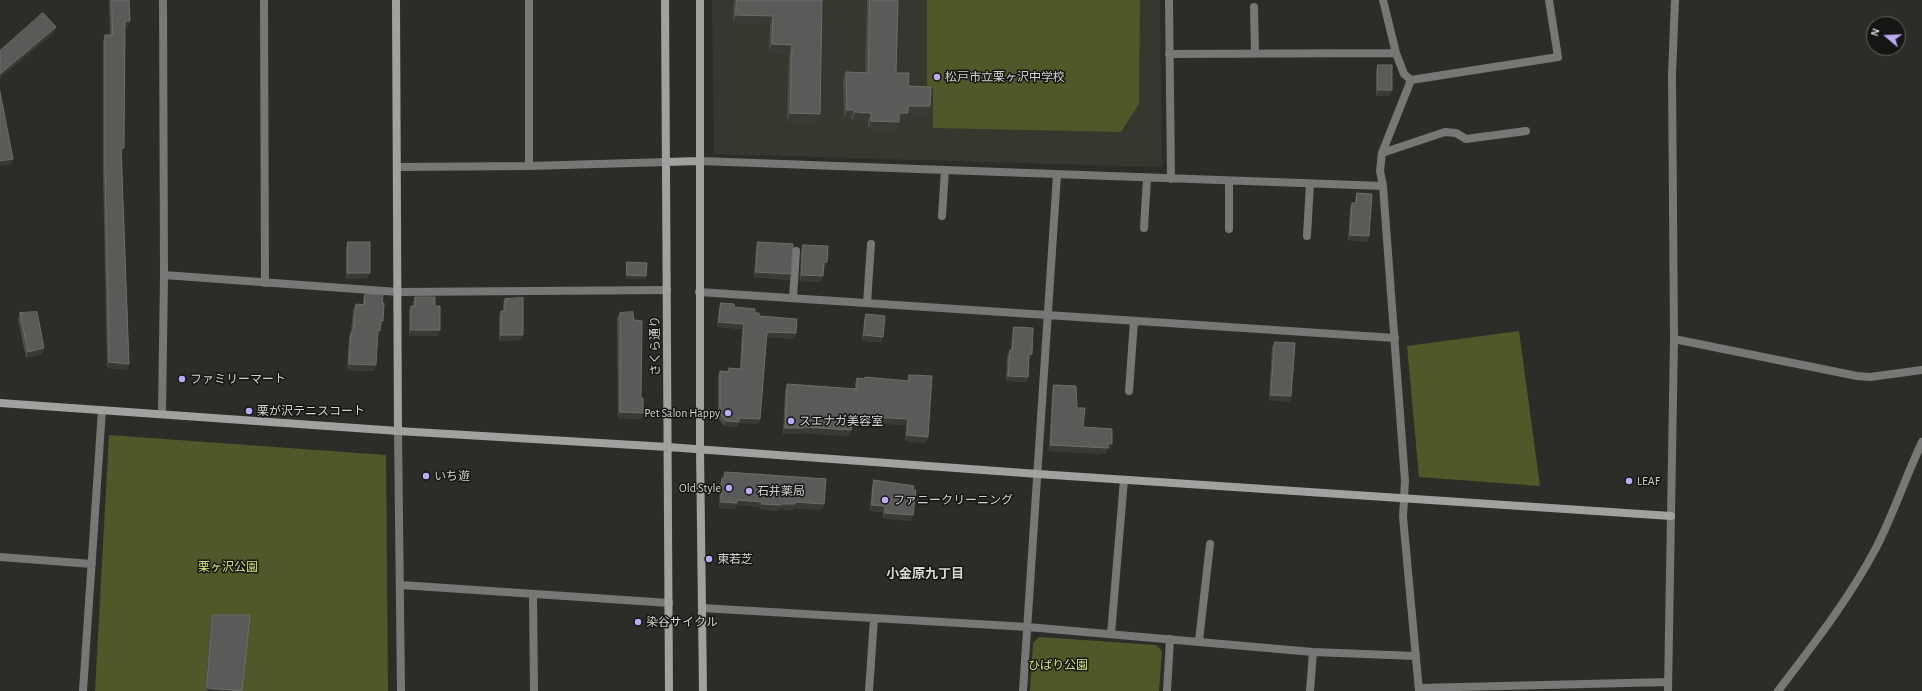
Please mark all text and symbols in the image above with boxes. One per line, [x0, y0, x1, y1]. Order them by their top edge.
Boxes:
north arrow [1866, 16, 1906, 56]
text: N [1869, 27, 1882, 38]
place label: 松戸市立栗ヶ沢中学校 [945, 70, 1065, 84]
marker: 松戸市立栗ヶ沢中学校 [932, 72, 942, 82]
street label: さくら通り [648, 316, 662, 376]
place label: ファミリーマート [190, 372, 286, 386]
marker: ファミリーマート [177, 374, 187, 384]
place label: 栗が沢テニスコート [257, 404, 365, 418]
marker: 栗が沢テニスコート [244, 406, 254, 416]
place label: Pet Salon Happy [644, 406, 720, 420]
marker: Pet Salon Happy [723, 408, 733, 418]
place label: スエナガ美容室 [799, 414, 883, 428]
marker: スエナガ美容室 [786, 416, 796, 426]
place label: いち遊 [434, 469, 470, 483]
marker: いち遊 [421, 471, 431, 481]
place label: LEAF [1637, 474, 1660, 488]
marker: LEAF [1624, 476, 1634, 486]
place label: Old Style [679, 481, 721, 495]
marker: Old Style [724, 483, 734, 493]
place label: 石井薬局 [757, 484, 805, 498]
marker: 石井薬局 [744, 486, 754, 496]
place label: ファニークリーニング [893, 493, 1013, 507]
marker: ファニークリーニング [880, 495, 890, 505]
place label: 東若芝 [717, 552, 753, 566]
marker: 東若芝 [704, 554, 714, 564]
park label: 栗ヶ沢公園 [198, 560, 258, 574]
district label: 小金原九丁目 [886, 566, 964, 582]
place label: 染谷サイクル [646, 615, 718, 629]
marker: 染谷サイクル [633, 617, 643, 627]
park label: ひばり公園 [1028, 658, 1088, 672]

